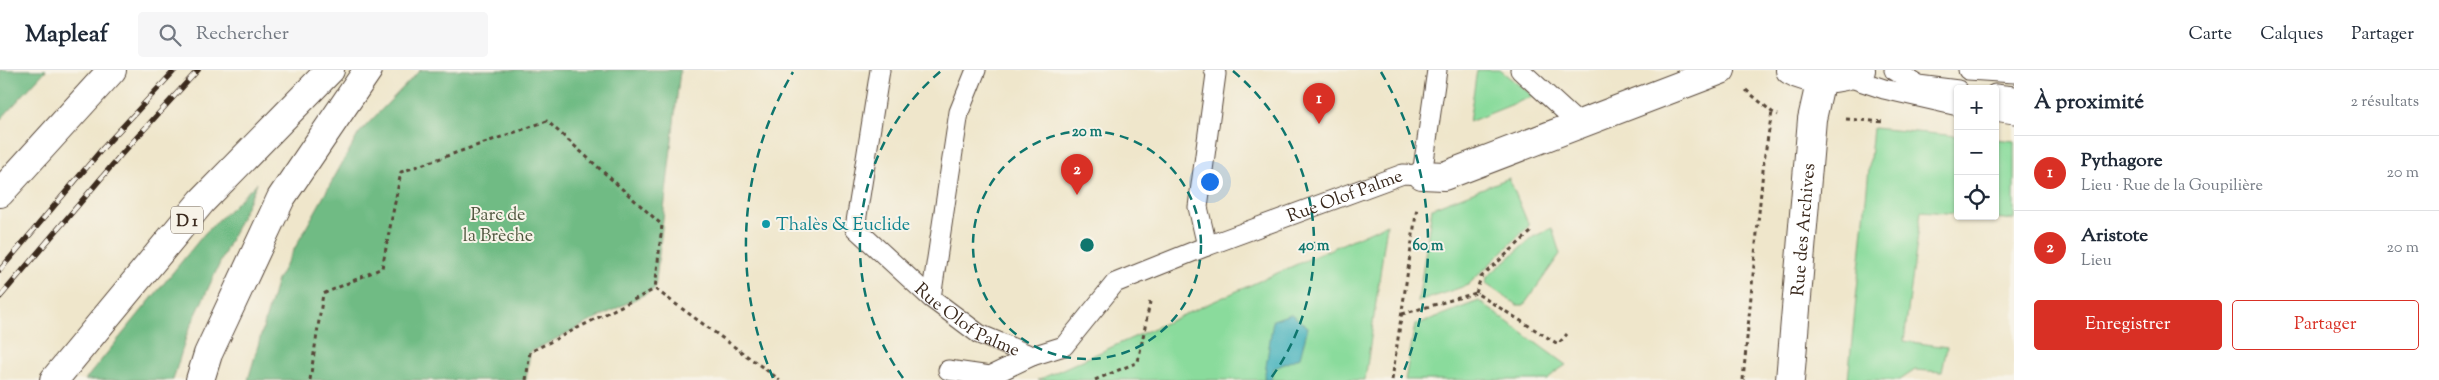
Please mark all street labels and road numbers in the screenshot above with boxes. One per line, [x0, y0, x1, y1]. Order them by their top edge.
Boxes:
street label: Rue des Archives [1786, 162, 1823, 297]
street label: Rue Olof Palme [1284, 164, 1407, 230]
road number: D 1 [171, 206, 203, 234]
street label: Rue Olof Palme [908, 278, 1023, 365]

